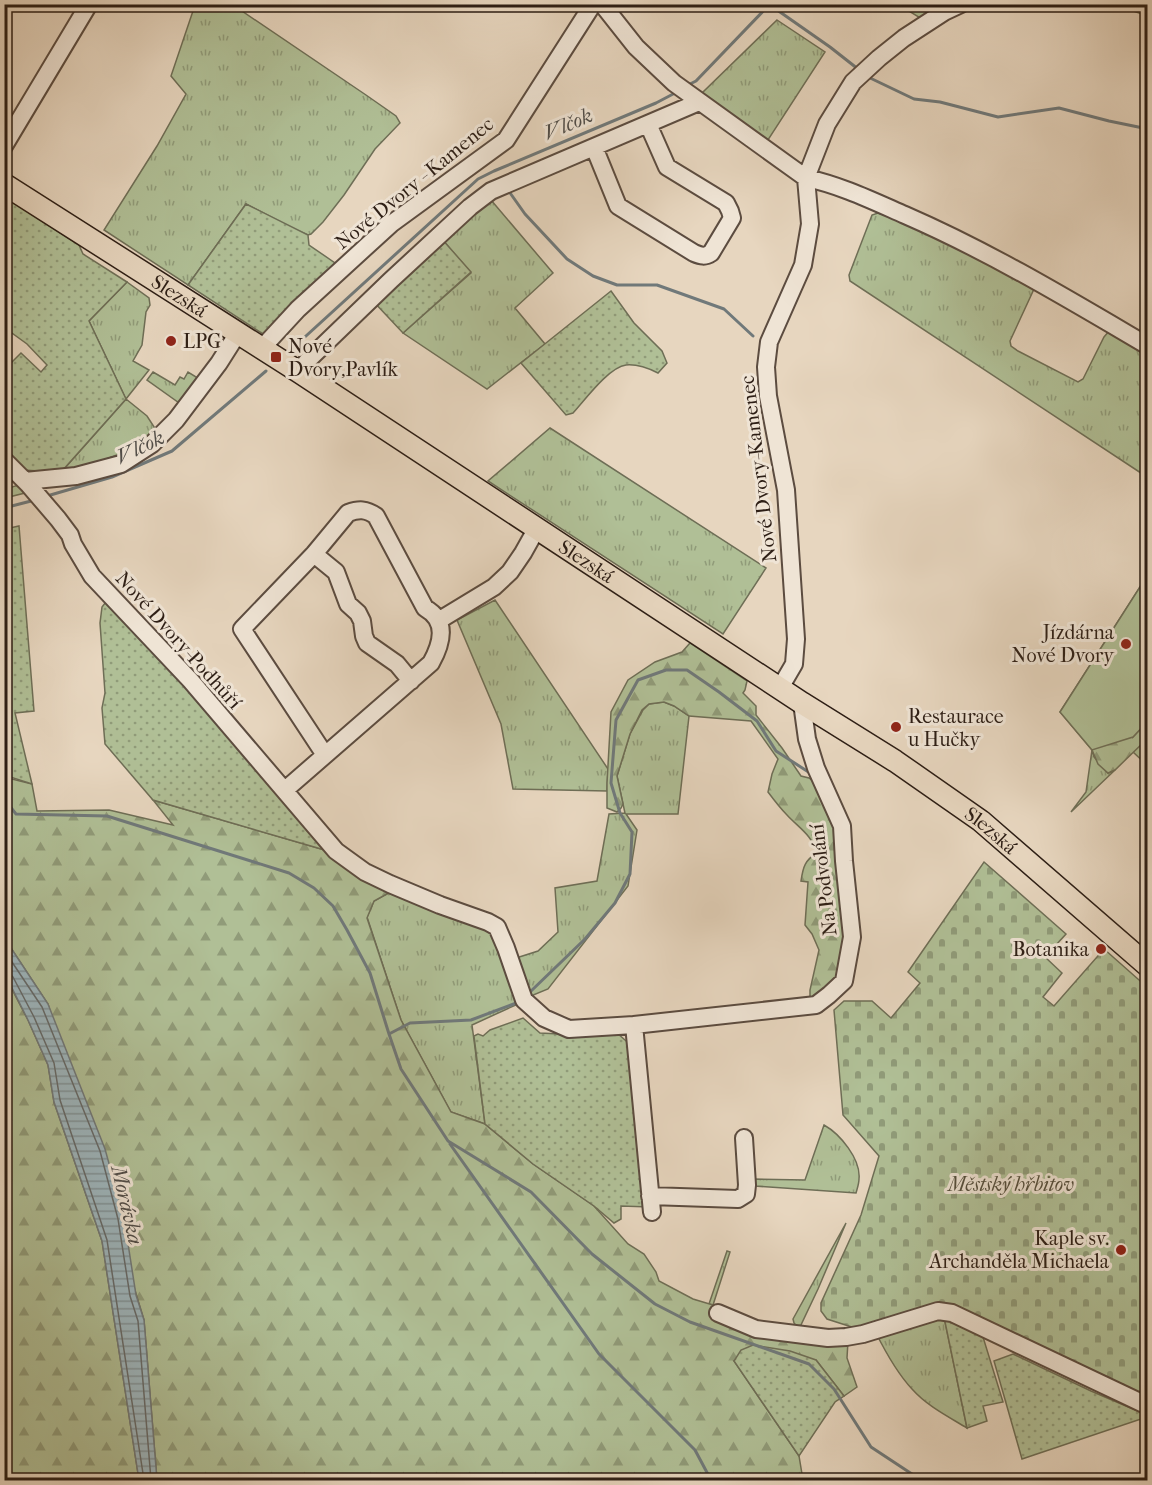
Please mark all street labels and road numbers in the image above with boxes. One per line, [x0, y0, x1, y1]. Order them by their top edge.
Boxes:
street label: Nové Dvory - Kamenec [331, 112, 498, 254]
street label: Slezská [147, 270, 212, 323]
street label: Nové Dvory-Kamenec [736, 374, 781, 564]
street label: Slezská [554, 535, 619, 589]
street label: Nové Dvory-Podhůří [111, 567, 247, 715]
street label: Slezská [960, 802, 1022, 860]
street label: Na Podvolání [805, 822, 842, 937]

